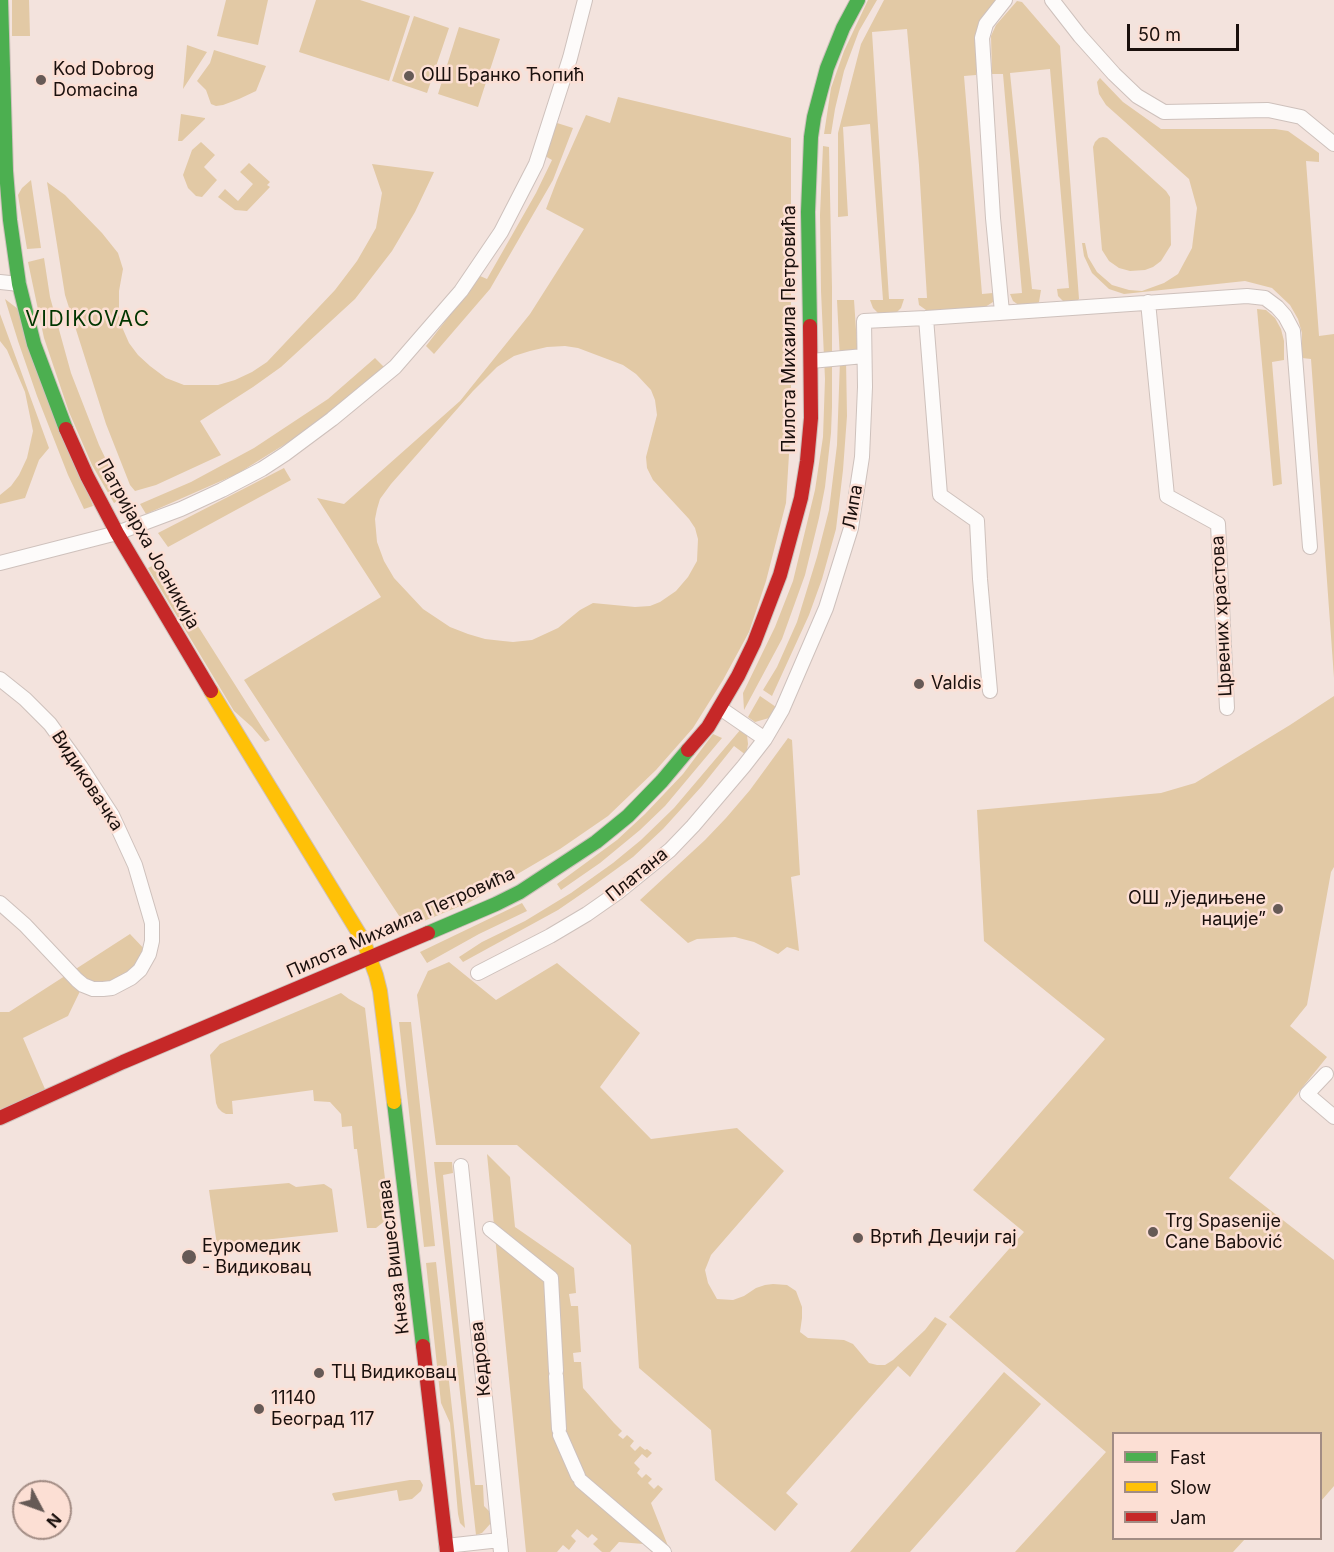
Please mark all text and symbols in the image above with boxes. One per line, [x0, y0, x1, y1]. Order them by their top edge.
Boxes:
scale bar [1130, 12, 1242, 50]
text: 50 m [1138, 24, 1181, 45]
place label: Kod Dobrog Domacina [53, 59, 154, 101]
place label: ОШ Бранко Ћопић [421, 65, 584, 87]
marker: ОШ Бранко Ћопић [402, 69, 416, 83]
marker: Kod Dobrog Domacina [34, 73, 48, 87]
street label: Пилота Михаила Петровића [779, 205, 801, 453]
district label: VIDIKOVAC [25, 307, 151, 333]
street label: Патријарха Јоаникија [92, 455, 204, 633]
street label: Липа [838, 483, 868, 531]
street label: Црвених храстова [1207, 535, 1237, 697]
place label: Valdis [931, 673, 982, 695]
marker: Valdis [912, 677, 926, 691]
street label: Видиковачка [47, 727, 127, 835]
street label: Платана [602, 844, 672, 906]
street label: Пилота Михаила Петровића [283, 863, 519, 983]
place label: ОШ „Уједињене нације” [1128, 888, 1266, 930]
marker: ОШ „Уједињене нације” [1271, 902, 1285, 916]
street label: Кнеза Вишеслава [374, 1178, 414, 1336]
place label: Trg Spasenije Cane Babović [1165, 1211, 1283, 1254]
marker: Trg Spasenije Cane Babović [1146, 1225, 1160, 1239]
place label: Вртић Дечији гај [870, 1227, 1017, 1249]
marker: Вртић Дечији гај [851, 1231, 865, 1245]
place label: Еуромедик - Видиковац [202, 1236, 311, 1278]
marker: Еуромедик - Видиковац [180, 1248, 198, 1266]
street label: Кедрова [466, 1320, 496, 1398]
place label: ТЦ Видиковац [331, 1362, 456, 1384]
marker: ТЦ Видиковац [312, 1366, 326, 1380]
place label: 11140 Београд 117 [271, 1388, 375, 1430]
marker: 11140 Београд 117 [252, 1402, 266, 1416]
legend [1112, 1432, 1322, 1540]
text: Fast [1170, 1447, 1206, 1468]
text: Slow [1170, 1477, 1211, 1498]
north arrow [12, 1480, 72, 1540]
text: Jam [1170, 1507, 1206, 1528]
text: N [43, 1509, 66, 1532]

